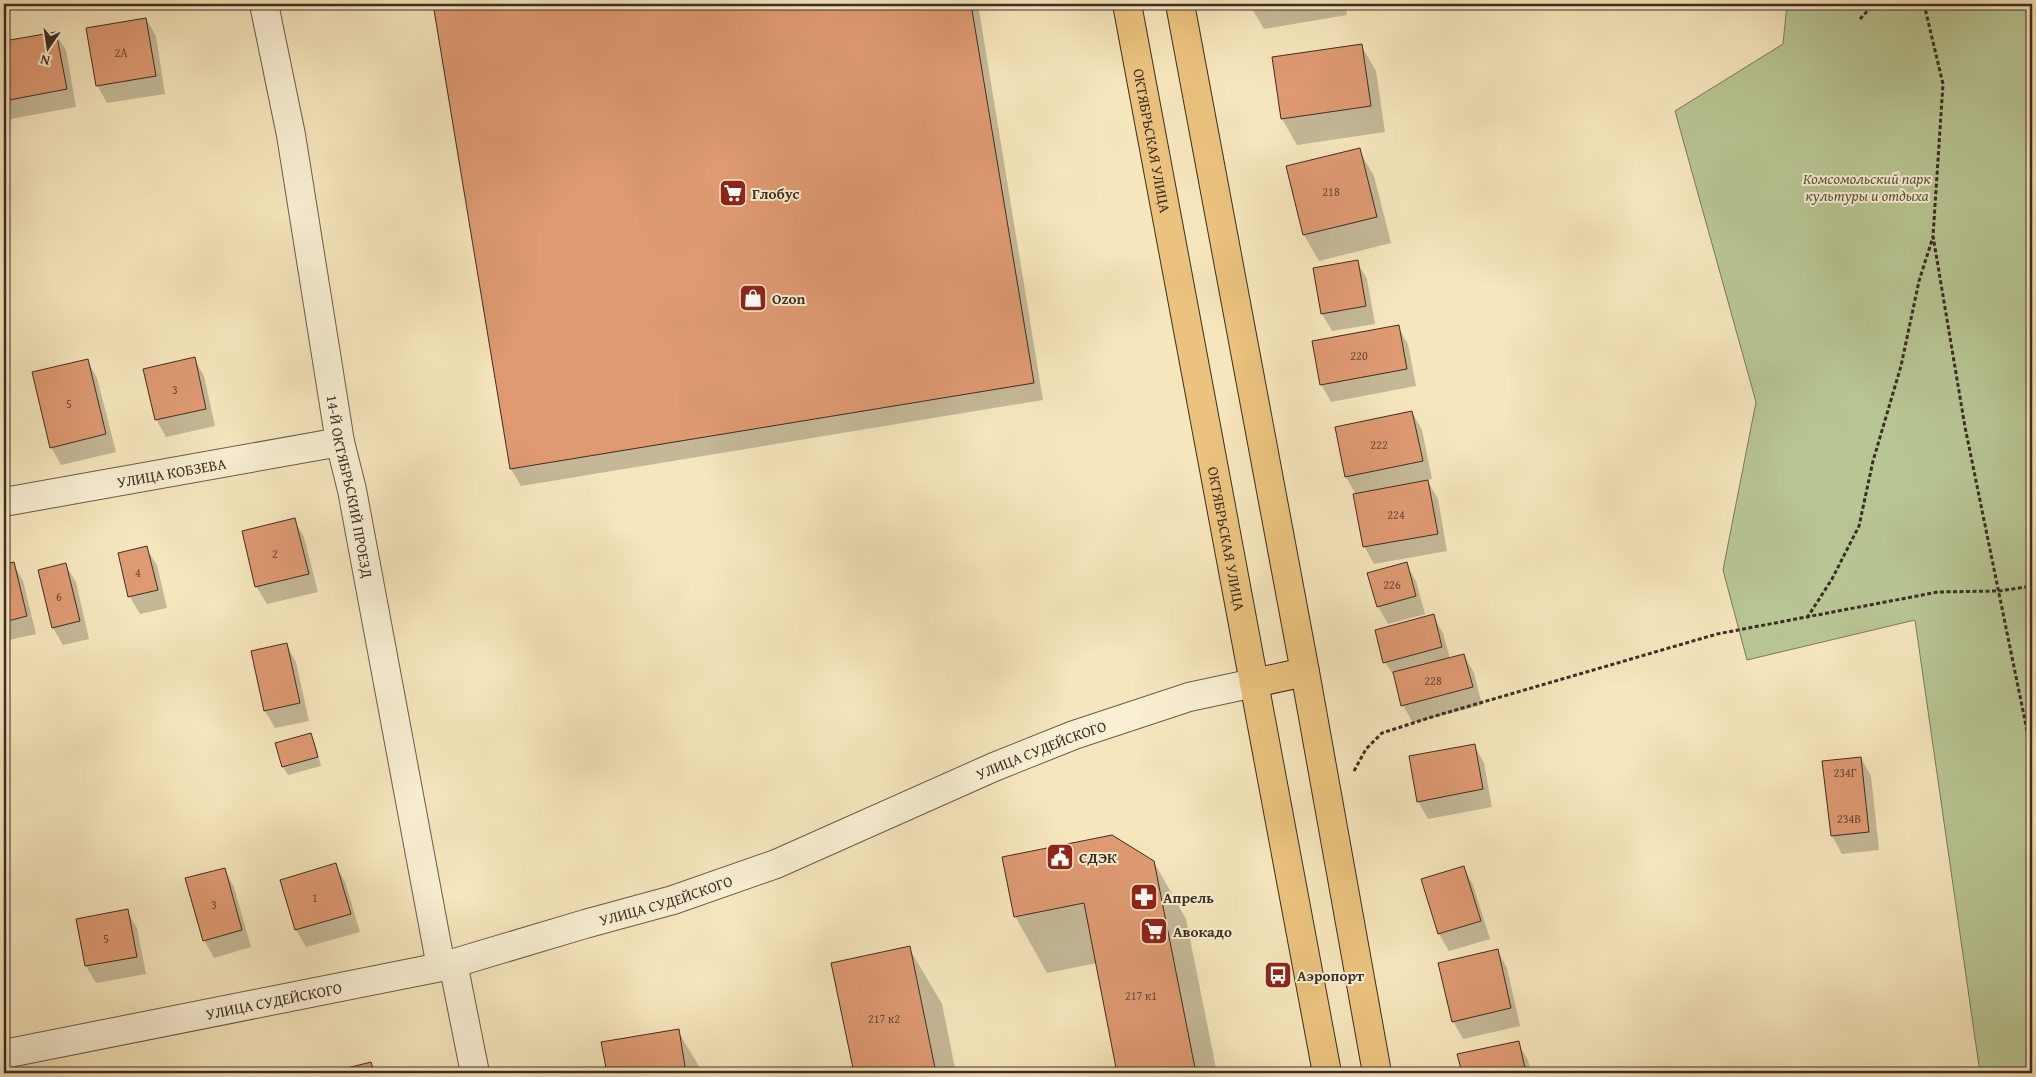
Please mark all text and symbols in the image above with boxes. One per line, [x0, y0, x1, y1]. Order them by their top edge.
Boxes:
north arrow [22, 22, 72, 72]
house number: 2А [114, 44, 128, 61]
text: N [38, 50, 52, 71]
street label: ОКТЯБРЬСКАЯ УЛИЦА [1129, 67, 1176, 215]
park label: Комсомольский парк культуры и отдыха [1803, 168, 1932, 206]
supermarket icon: Глобус [718, 178, 748, 208]
place label: Глобус [752, 183, 800, 204]
house number: 218 [1322, 183, 1340, 200]
shop icon: Ozon [738, 283, 768, 313]
place label: Ozon [772, 288, 806, 309]
house number: 220 [1350, 347, 1368, 364]
house number: 3 [172, 381, 178, 398]
street label: 14-Й ОКТЯБРЬСКИЙ ПРОЕЗД [322, 393, 379, 580]
house number: 5 [66, 395, 72, 412]
house number: 222 [1370, 436, 1388, 453]
street label: УЛИЦА КОБЗЕВА [115, 452, 228, 492]
street label: ОКТЯБРЬСКАЯ УЛИЦА [1203, 465, 1251, 613]
house number: 224 [1387, 506, 1405, 523]
house number: 2 [272, 545, 278, 562]
house number: 4 [135, 564, 141, 581]
house number: 226 [1383, 576, 1401, 593]
house number: 6 [56, 588, 62, 605]
house number: 228 [1424, 672, 1442, 689]
street label: УЛИЦА СУДЕЙСКОГО [972, 715, 1109, 784]
house number: 234Г [1833, 764, 1857, 781]
house number: 234В [1837, 810, 1861, 827]
public building icon: СДЭК [1045, 842, 1075, 872]
place label: СДЭК [1079, 847, 1117, 868]
street label: УЛИЦА СУДЕЙСКОГО [597, 870, 735, 930]
pharmacy icon: Апрель [1129, 882, 1159, 912]
place label: Апрель [1163, 887, 1214, 908]
house number: 1 [312, 889, 318, 906]
house number: 3 [211, 896, 217, 913]
supermarket icon: Авокадо [1139, 916, 1169, 946]
place label: Авокадо [1173, 921, 1232, 942]
house number: 5 [103, 930, 109, 947]
bus stop icon: Аэропорт [1263, 960, 1293, 990]
place label: Аэропорт [1297, 965, 1365, 986]
street label: УЛИЦА СУДЕЙСКОГО [204, 977, 344, 1024]
house number: 217 к1 [1125, 987, 1157, 1004]
house number: 217 к2 [868, 1010, 900, 1027]

